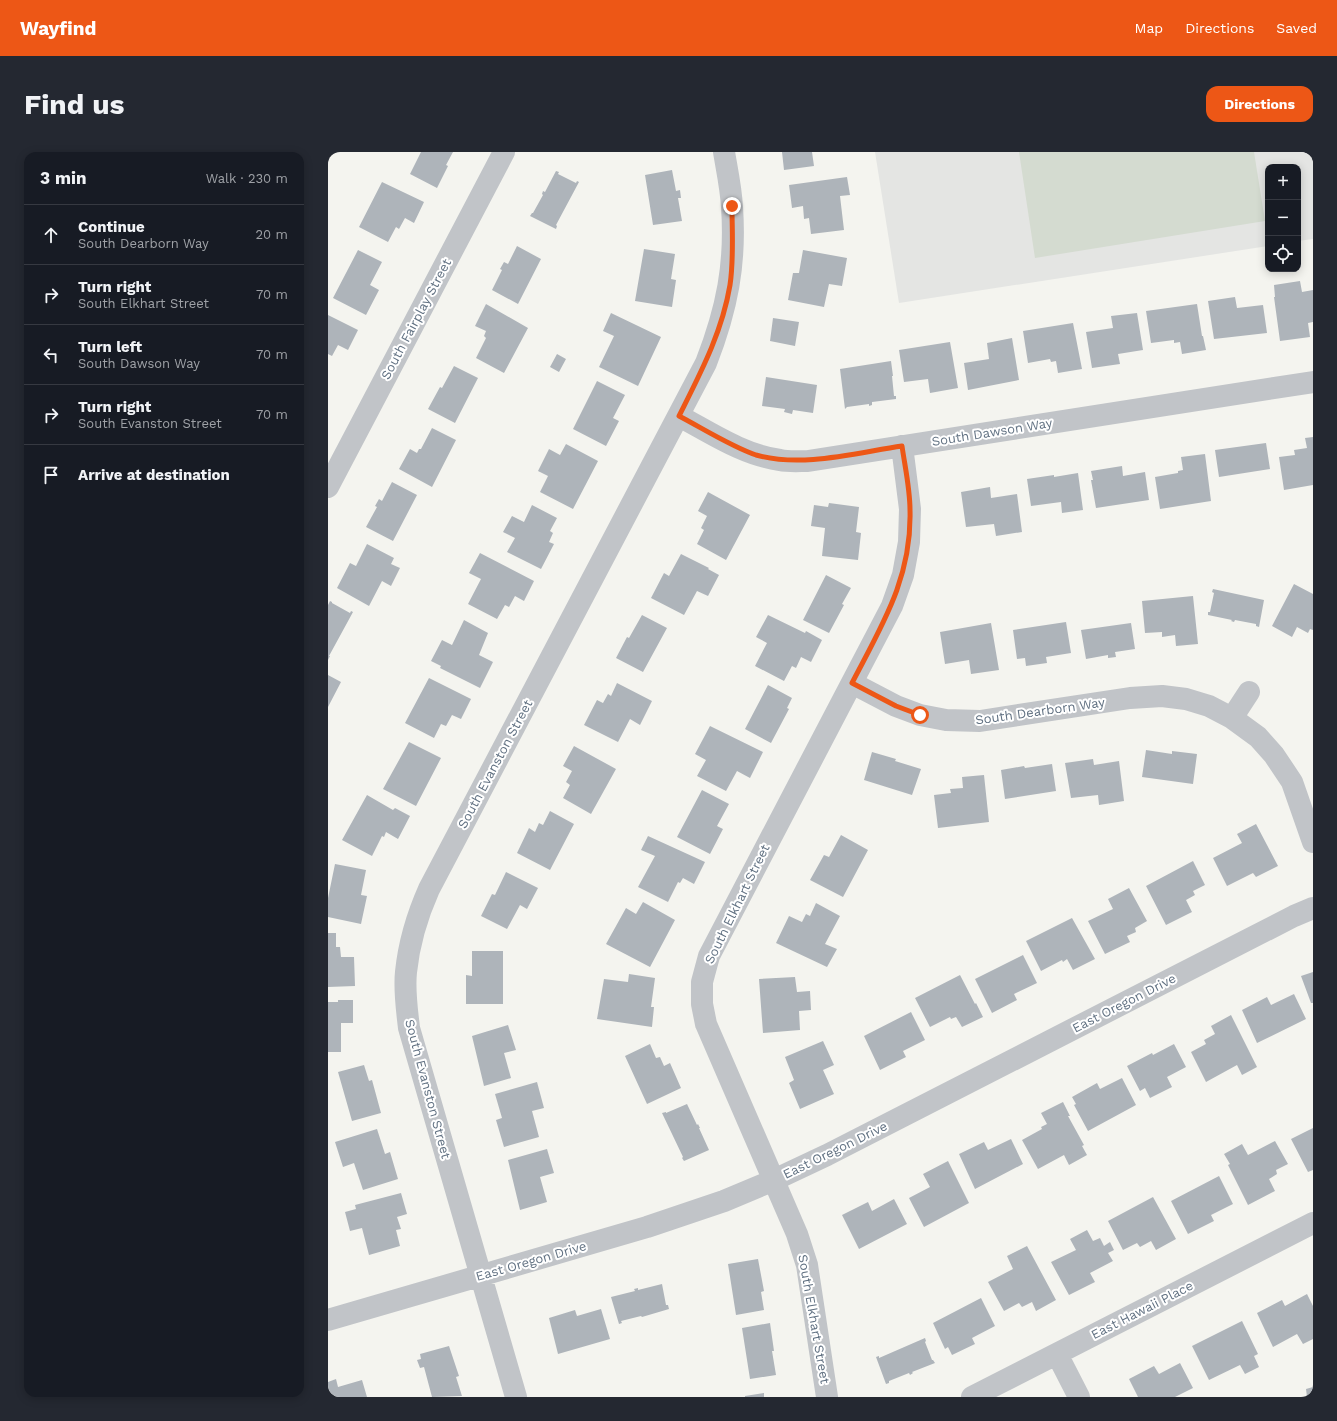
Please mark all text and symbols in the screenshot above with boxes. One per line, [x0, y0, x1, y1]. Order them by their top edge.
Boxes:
text: Wayfind [20, 17, 96, 40]
text: Map [1135, 20, 1163, 36]
text: Directions [1185, 20, 1254, 36]
text: Saved [1276, 20, 1317, 36]
button: Directions [1206, 86, 1313, 122]
text: Find us [24, 88, 124, 121]
map controls [1265, 164, 1301, 272]
button: + [1265, 164, 1301, 200]
text: 3 min [40, 168, 86, 188]
text: Walk · 230 m [206, 171, 288, 186]
route end [723, 197, 741, 215]
button: − [1265, 200, 1301, 236]
text: Continue [78, 218, 145, 236]
icon: ahead [40, 224, 62, 246]
text: 20 m [256, 227, 288, 242]
text: South Dearborn Way [78, 236, 209, 251]
button: locate [1265, 236, 1301, 272]
street label: South Fairplay Street [378, 256, 454, 382]
text: Turn right [78, 278, 151, 296]
icon: right [40, 284, 62, 306]
text: 70 m [256, 287, 288, 302]
text: South Elkhart Street [78, 296, 209, 311]
text: Turn left [78, 338, 142, 356]
icon: left [40, 344, 62, 366]
text: 70 m [256, 347, 288, 362]
text: South Dawson Way [78, 356, 200, 371]
text: Turn right [78, 398, 151, 416]
icon: right [40, 404, 62, 426]
text: 70 m [256, 407, 288, 422]
street label: South Dawson Way [931, 415, 1054, 449]
text: South Evanston Street [78, 416, 222, 431]
icon: arrive [40, 464, 62, 486]
text: Arrive at destination [78, 466, 230, 484]
street label: South Dearborn Way [974, 694, 1106, 728]
street label: South Evanston Street [455, 697, 536, 831]
route start [911, 706, 929, 724]
street label: South Elkhart Street [702, 841, 773, 966]
street label: East Oregon Drive [1070, 970, 1178, 1036]
street label: South Evanston Street [402, 1018, 454, 1161]
street label: East Oregon Drive [780, 1118, 890, 1182]
street label: East Oregon Drive [474, 1238, 588, 1284]
street label: South Elkhart Street [795, 1253, 833, 1385]
street label: East Hawaii Place [1088, 1278, 1196, 1342]

